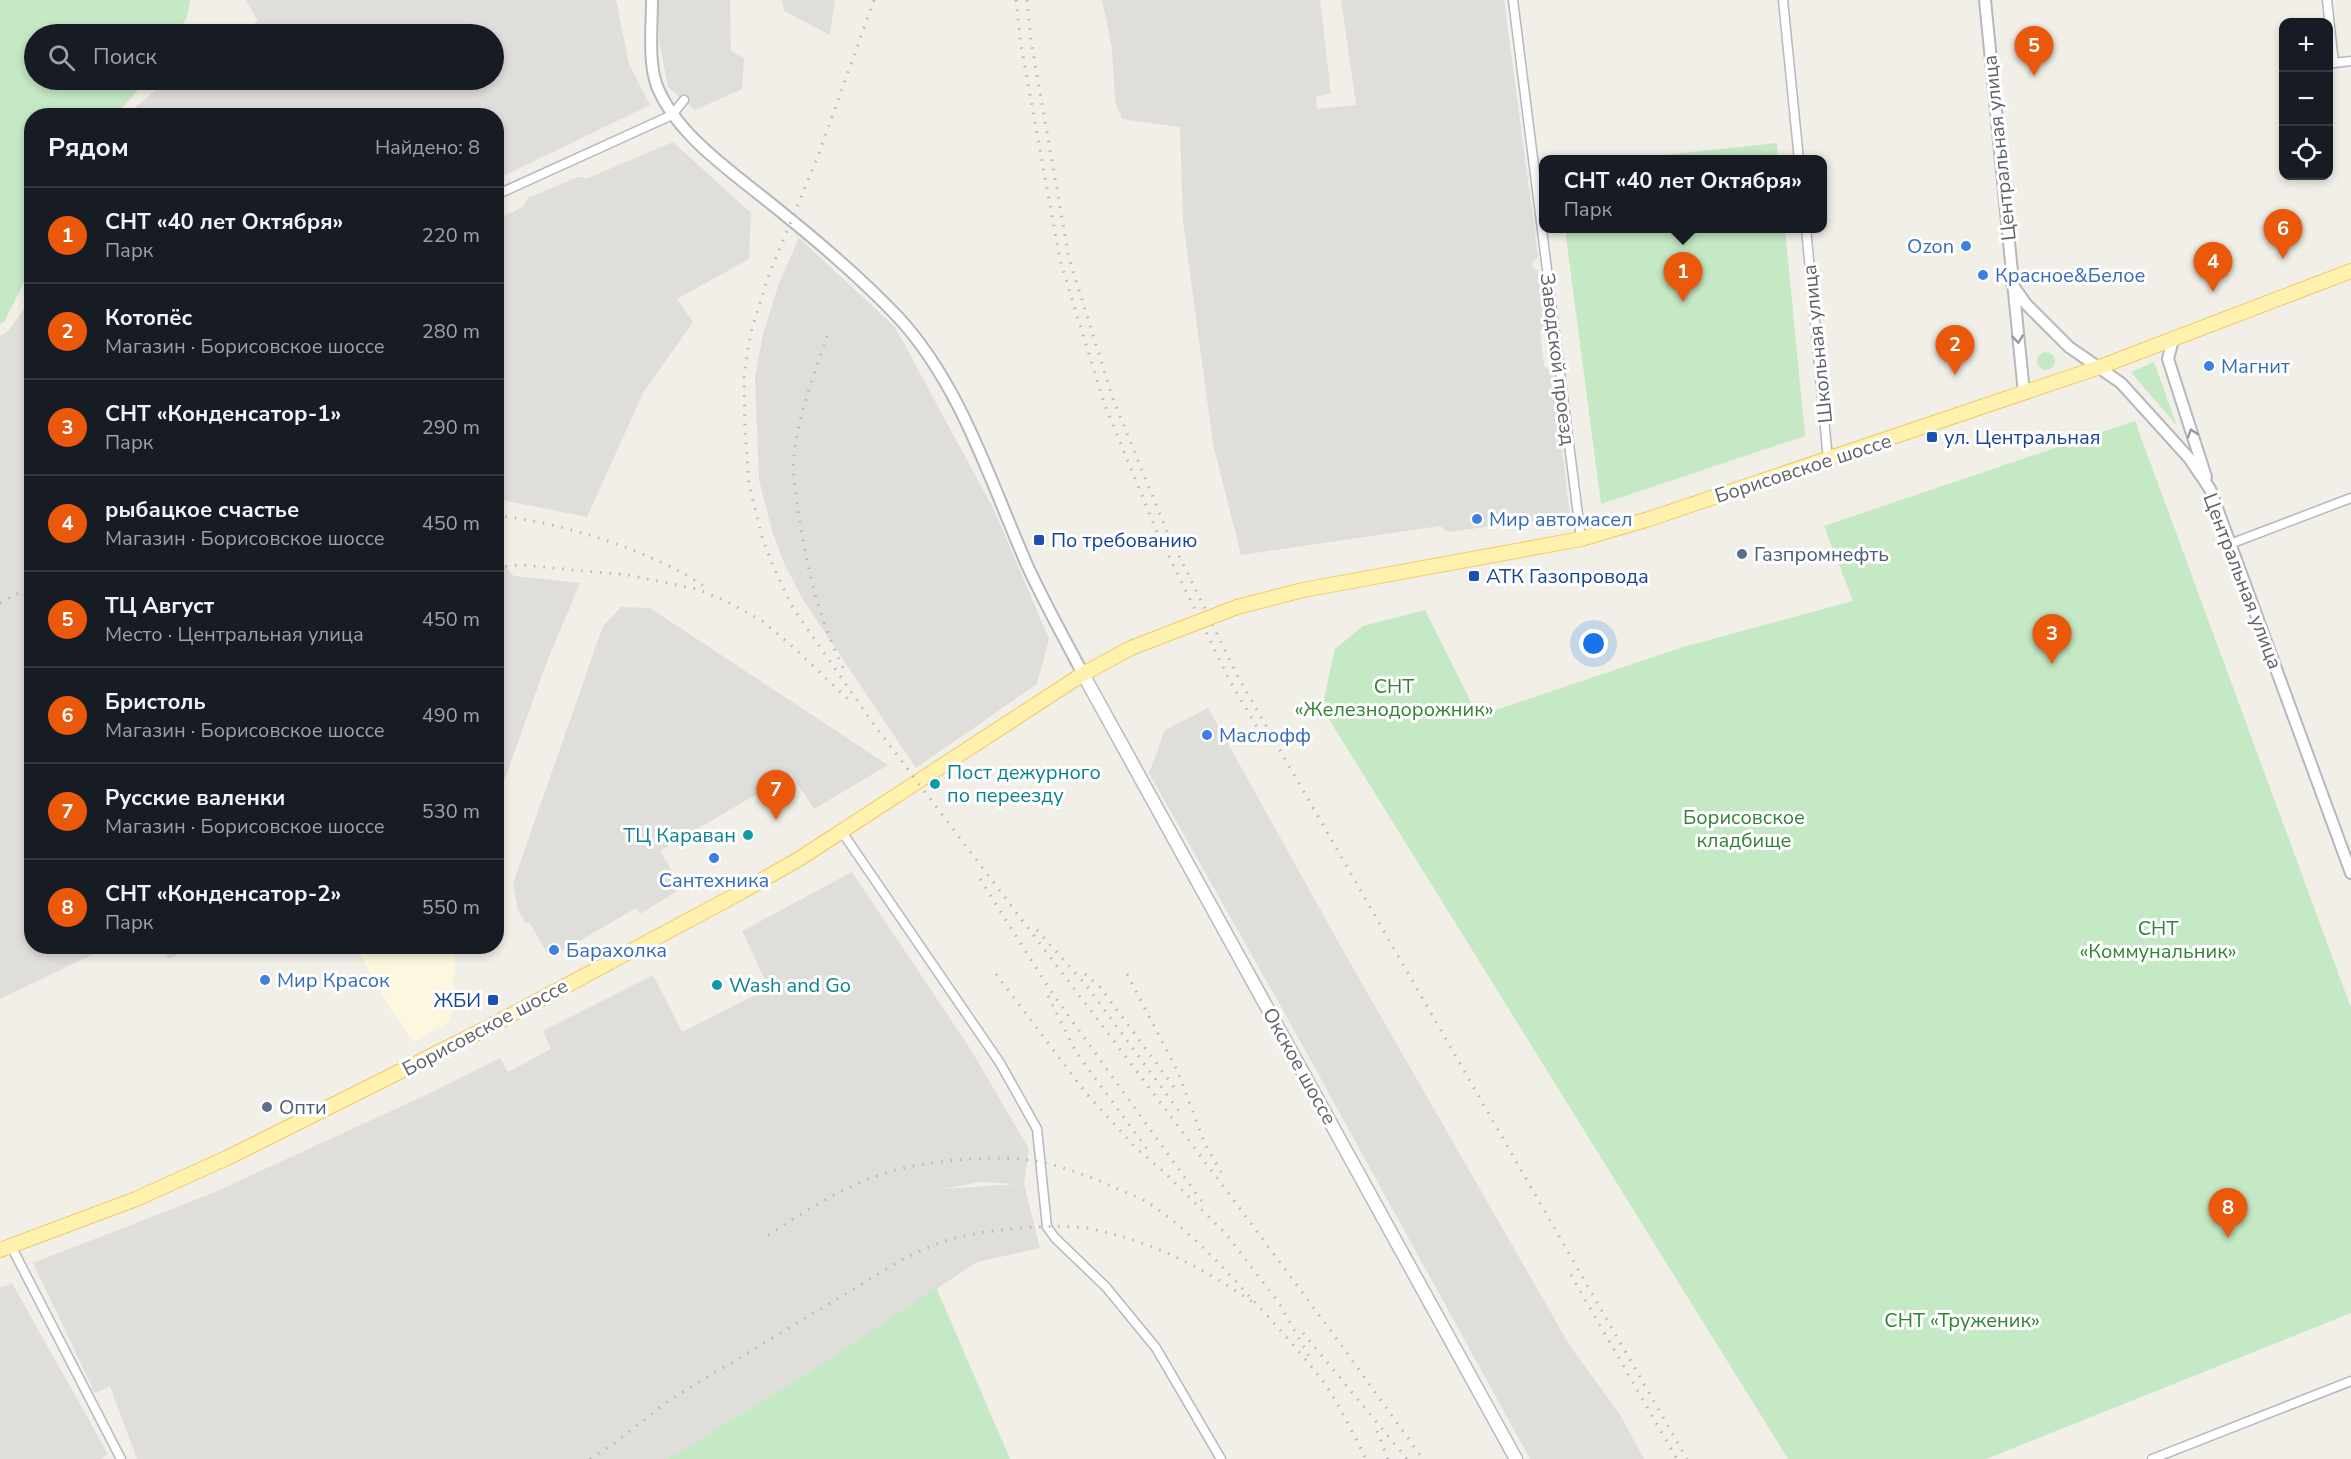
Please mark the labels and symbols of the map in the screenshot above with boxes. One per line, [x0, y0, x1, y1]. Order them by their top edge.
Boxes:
pin: 5 [2014, 26, 2054, 76]
street label: Центральная улица [1976, 54, 2023, 242]
pin: 6 [2264, 210, 2302, 259]
place label: Ozon [1907, 233, 1954, 260]
marker: Ozon [1959, 239, 1973, 253]
pin: 4 [2194, 242, 2232, 292]
pin: 1 [1664, 252, 1702, 302]
place label: Красное&Белое [1995, 262, 2145, 289]
street label: Школьная улица [1796, 263, 1839, 424]
marker: Красное&Белое [1976, 268, 1990, 282]
street label: Заводской проезд [1534, 271, 1581, 447]
pin: 2 [1936, 326, 1974, 375]
one-way arrow [2011, 334, 2024, 343]
place label: Магнит [2221, 353, 2290, 380]
marker: Магнит [2202, 359, 2216, 373]
place label: ул. Центральная [1944, 424, 2101, 451]
street label: Борисовское шоссе [1711, 427, 1895, 510]
one-way arrow [2187, 428, 2199, 439]
marker: ул. Центральная [1925, 430, 1939, 444]
street label: Центральная улица [2197, 489, 2289, 673]
place label: Мир автомасел [1489, 506, 1633, 533]
marker: Мир автомасел [1470, 512, 1484, 526]
place label: По требованию [1051, 527, 1197, 554]
marker: По требованию [1032, 533, 1046, 547]
place label: Газпромнефть [1754, 541, 1889, 568]
marker: Газпромнефть [1735, 547, 1749, 561]
place label: АТК Газопровода [1486, 563, 1649, 590]
marker: АТК Газопровода [1467, 569, 1481, 583]
pin: 3 [2032, 614, 2072, 664]
your location [1579, 629, 1608, 658]
park label: СНТ «Железнодорожник» [1294, 673, 1494, 723]
place label: Маслофф [1219, 722, 1311, 749]
marker: Маслофф [1200, 728, 1214, 742]
place label: Пост дежурного по переезду [947, 759, 1101, 809]
pin: 7 [756, 770, 796, 820]
marker: Пост дежурного по переезду [928, 777, 942, 791]
park label: Борисовское кладбище [1683, 804, 1805, 854]
place label: ТЦ Караван [623, 822, 736, 849]
marker: ТЦ Караван [741, 828, 755, 842]
marker: Сантехника [707, 851, 721, 865]
place label: Сантехника [659, 867, 769, 894]
park label: СНТ «Коммунальник» [2079, 915, 2237, 965]
place label: Барахолка [566, 937, 667, 964]
marker: Барахолка [547, 943, 561, 957]
place label: Мир Красок [277, 967, 390, 994]
street label: Борисовское шоссе [398, 972, 573, 1083]
place label: Wash and Go [729, 972, 851, 999]
marker: Мир Красок [258, 973, 272, 987]
marker: Wash and Go [710, 978, 724, 992]
place label: ЖБИ [434, 987, 481, 1014]
marker: ЖБИ [486, 993, 500, 1007]
street label: Окское шоссе [1256, 1003, 1343, 1130]
place label: Опти [279, 1094, 327, 1121]
marker: Опти [260, 1100, 274, 1114]
pin: 8 [2208, 1188, 2248, 1238]
park label: СНТ «Труженик» [1884, 1307, 2040, 1334]

